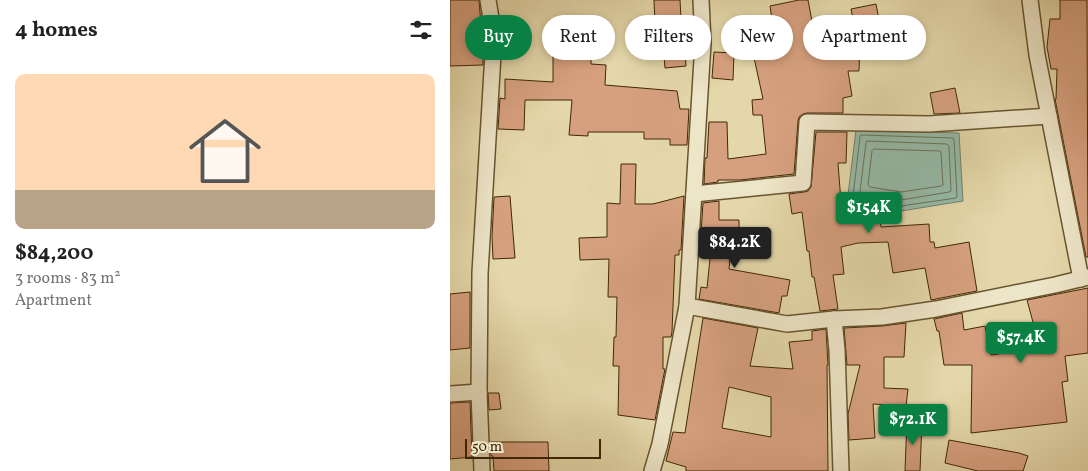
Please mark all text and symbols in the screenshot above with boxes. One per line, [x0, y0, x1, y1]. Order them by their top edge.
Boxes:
chip: Buy [465, 15, 532, 60]
chip: Rent [542, 15, 615, 60]
chip: Filters [625, 15, 711, 60]
chip: New [721, 15, 793, 60]
chip: Apartment [803, 15, 926, 60]
text: 4 homes [15, 16, 98, 45]
icon: filters [407, 16, 435, 44]
icon: home [180, 106, 270, 196]
pin: $154K [834, 192, 904, 234]
text: $154K [847, 197, 891, 219]
pin: $84.2K [694, 226, 776, 269]
text: $84.2K [709, 232, 761, 254]
text: $84,200 [15, 239, 93, 268]
text: 3 rooms · 83 m² [15, 268, 120, 290]
text: Apartment [15, 290, 92, 312]
pin: $57.4K [980, 322, 1062, 364]
text: $57.4K [997, 327, 1045, 349]
pin: $72.1K [872, 404, 954, 446]
text: $72.1K [889, 409, 937, 431]
scale bar [465, 436, 601, 459]
text: 50 m [472, 438, 502, 457]

